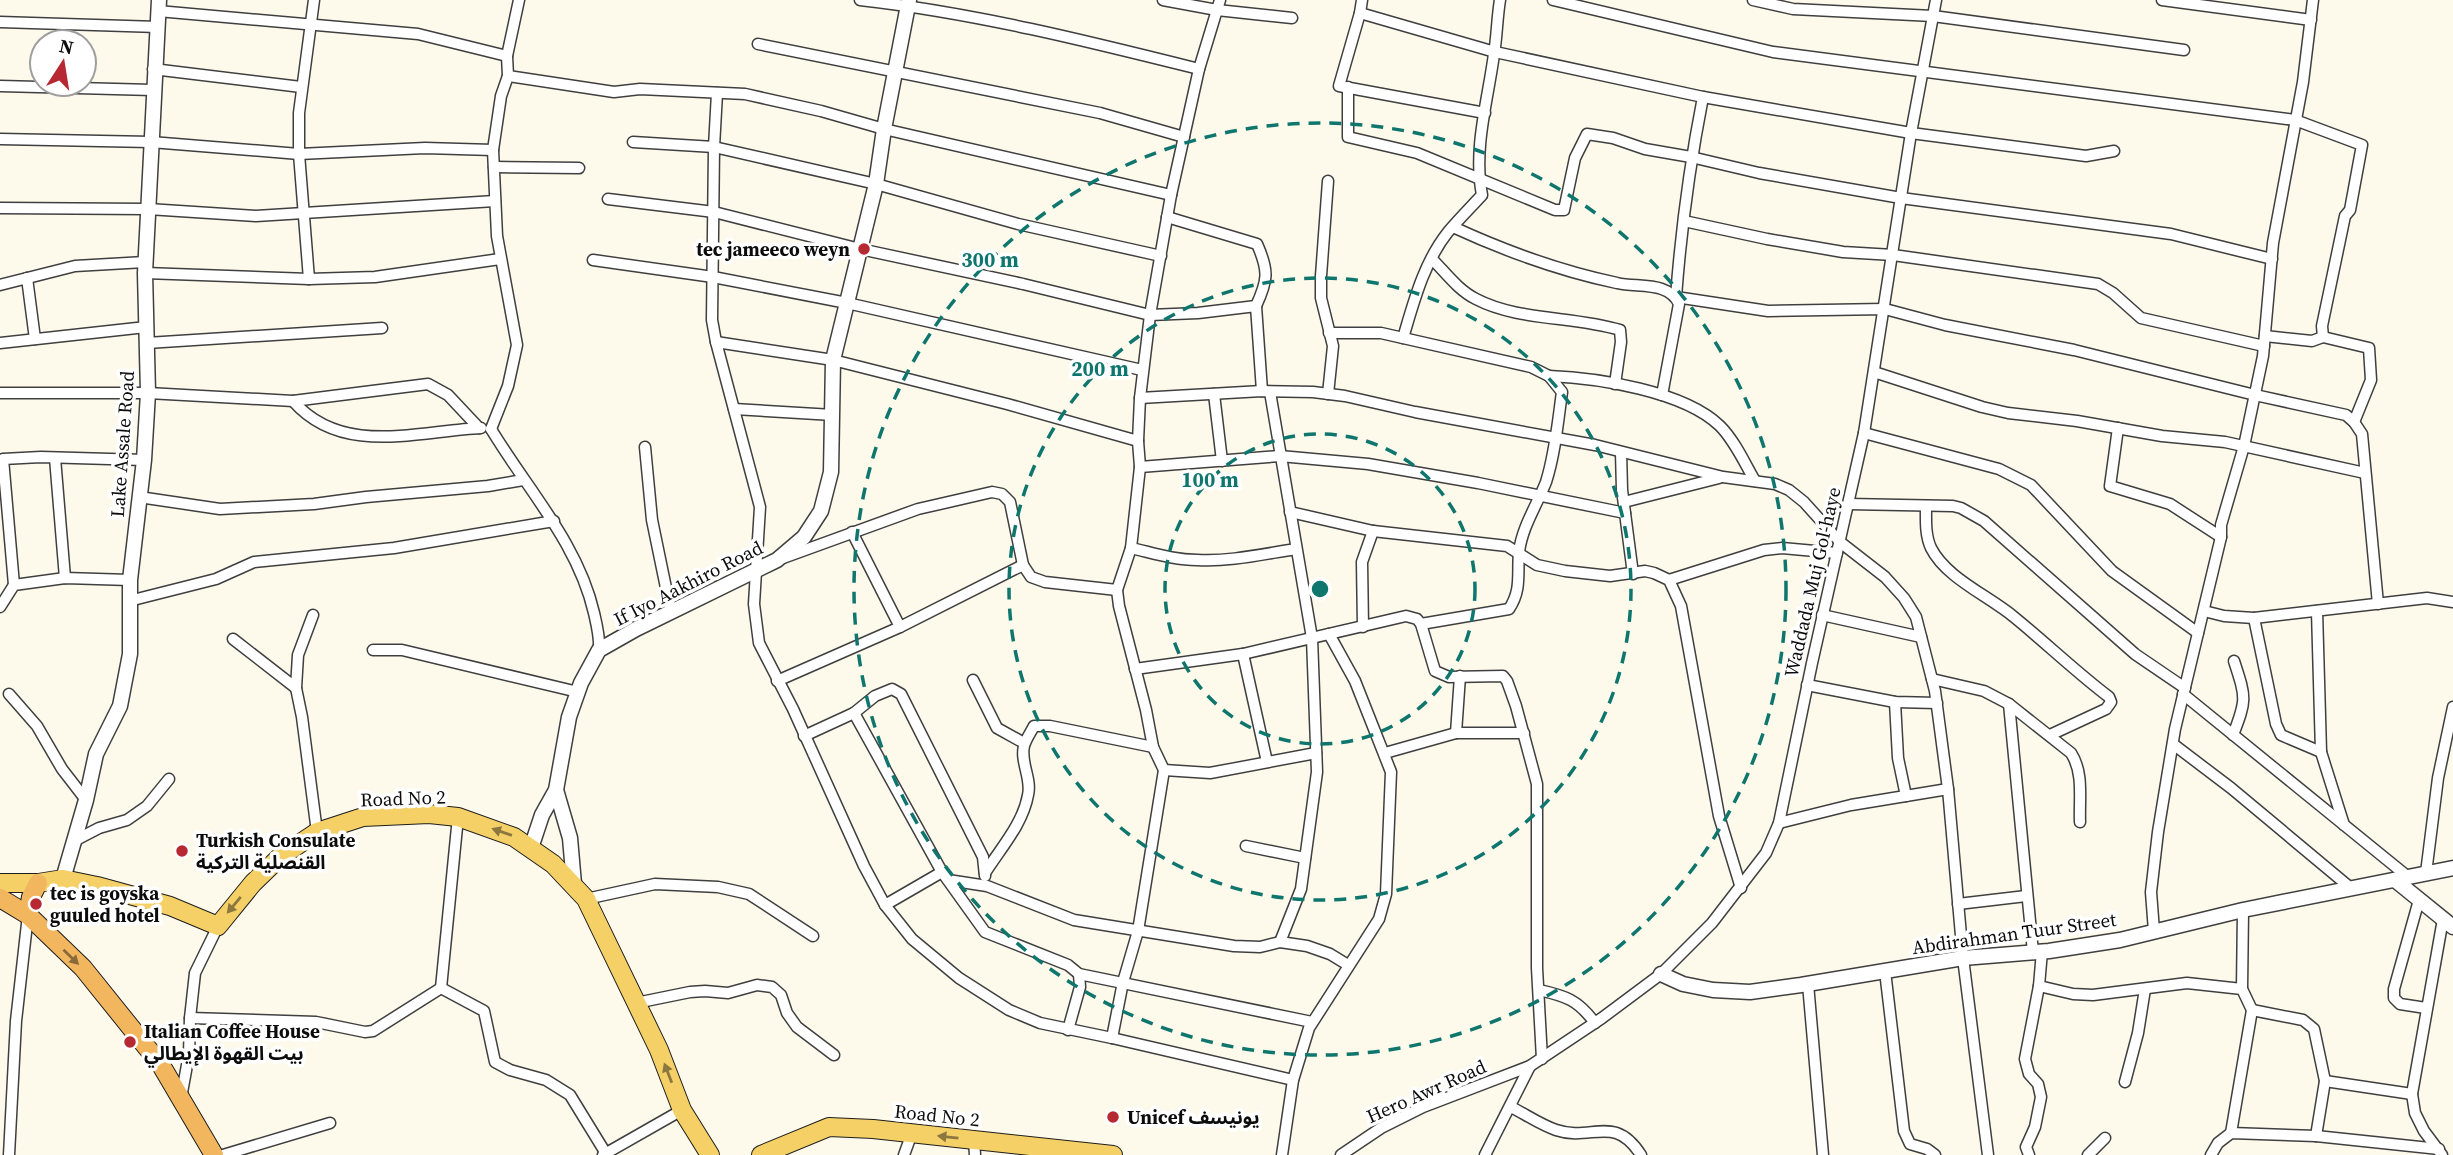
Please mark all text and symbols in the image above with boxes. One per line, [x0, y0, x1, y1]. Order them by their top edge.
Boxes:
north arrow [28, 28, 98, 98]
text: N [57, 32, 76, 61]
place label: tec jameeco weyn [696, 236, 850, 262]
marker: tec jameeco weyn [856, 241, 872, 257]
text: 300 m [961, 245, 1019, 274]
text: 200 m [1071, 354, 1129, 383]
street label: Lake Assale Road [104, 370, 140, 518]
text: 100 m [1181, 465, 1239, 494]
street label: Waddada Muj Gol-haye [1777, 484, 1847, 680]
street label: If Iyo Aakhiro Road [609, 534, 767, 632]
centre of rings [1308, 577, 1332, 601]
street label: Road No 2 [360, 784, 446, 812]
one-way arrow [491, 826, 512, 837]
place label: Turkish Consulate القنصلية التركية [196, 827, 356, 875]
marker: Turkish Consulate القنصلية التركية [174, 843, 190, 859]
place label: tec is goyska guuled hotel [50, 880, 160, 928]
marker: tec is goyska guuled hotel [28, 896, 44, 912]
one-way arrow [227, 896, 242, 914]
street label: Abdirahman Tuur Street [1910, 906, 2119, 960]
one-way arrow [63, 948, 80, 965]
place label: Italian Coffee House بيت القهوة الإيطالي [144, 1018, 320, 1068]
marker: Italian Coffee House بيت القهوة الإيطالي [122, 1034, 138, 1050]
street label: Hero Awr Road [1362, 1053, 1490, 1129]
one-way arrow [662, 1062, 673, 1083]
street label: Road No 2 [893, 1098, 981, 1132]
place label: Unicef يونيسف [1127, 1104, 1260, 1130]
marker: Unicef يونيسف [1105, 1109, 1121, 1125]
one-way arrow [936, 1131, 958, 1142]

